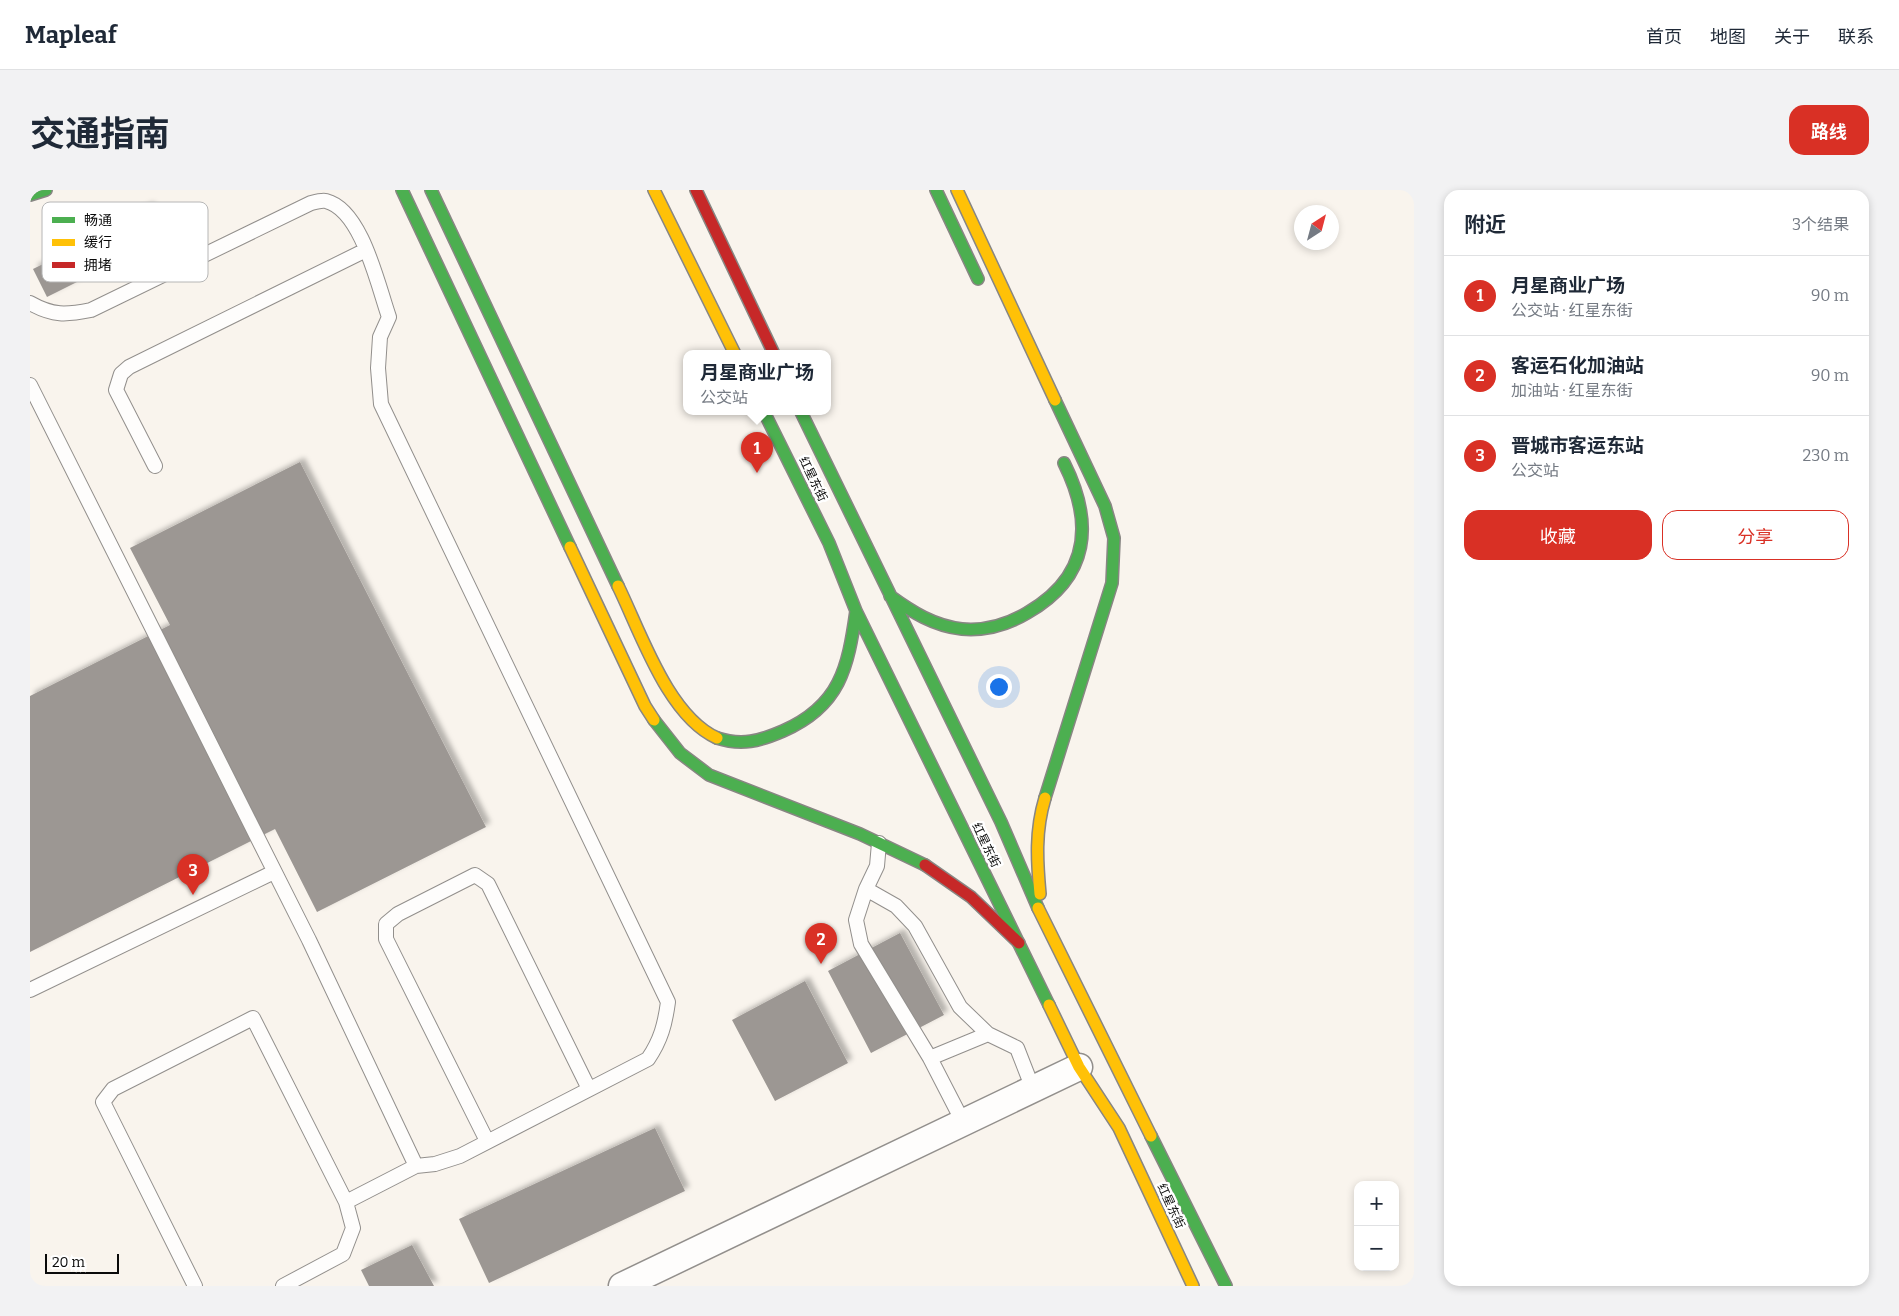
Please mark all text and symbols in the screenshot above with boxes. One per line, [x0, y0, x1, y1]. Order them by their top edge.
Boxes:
text: Mapleaf [25, 21, 117, 49]
text: 首页 [1646, 26, 1682, 48]
text: 地图 [1710, 26, 1746, 48]
text: 关于 [1774, 26, 1810, 48]
text: 联系 [1838, 26, 1874, 48]
button: 路线 [1789, 105, 1869, 155]
text: 交通指南 [30, 113, 170, 155]
legend [42, 202, 208, 282]
north arrow [1294, 205, 1339, 250]
text: 畅通 [84, 212, 112, 229]
text: 附近 [1464, 212, 1506, 238]
text: 3个结果 [1792, 215, 1849, 234]
text: 缓行 [84, 234, 112, 251]
text: 拥堵 [84, 257, 112, 274]
text: 月星商业广场 [1511, 274, 1625, 297]
text: 1 [1477, 286, 1483, 305]
text: 90 m [1811, 286, 1849, 305]
text: 公交站 · 红星东街 [1511, 301, 1633, 320]
popup [683, 350, 831, 415]
text: 客运石化加油站 [1511, 354, 1644, 377]
text: 月星商业广场 [700, 361, 814, 384]
text: 2 [1475, 366, 1485, 385]
text: 90 m [1811, 366, 1849, 385]
text: 加油站 · 红星东街 [1511, 381, 1633, 400]
text: 公交站 [700, 388, 748, 407]
pin: 1 [741, 432, 773, 473]
text: 晋城市客运东站 [1511, 434, 1644, 457]
text: 3 [1475, 446, 1485, 465]
text: 230 m [1802, 446, 1849, 465]
street label: 红星东街 [796, 454, 830, 504]
text: 公交站 [1511, 461, 1559, 480]
button: 收藏 [1464, 510, 1652, 560]
button: 分享 [1662, 510, 1849, 560]
your location [986, 674, 1012, 700]
street label: 红星东街 [969, 820, 1003, 870]
pin: 3 [177, 854, 209, 895]
pin: 2 [805, 923, 837, 964]
street label: 红星东街 [1155, 1181, 1187, 1231]
map controls [1354, 1181, 1399, 1271]
button: + [1354, 1181, 1399, 1226]
button: − [1354, 1226, 1399, 1271]
scale bar [45, 1251, 119, 1274]
text: 20 m [52, 1254, 85, 1271]

